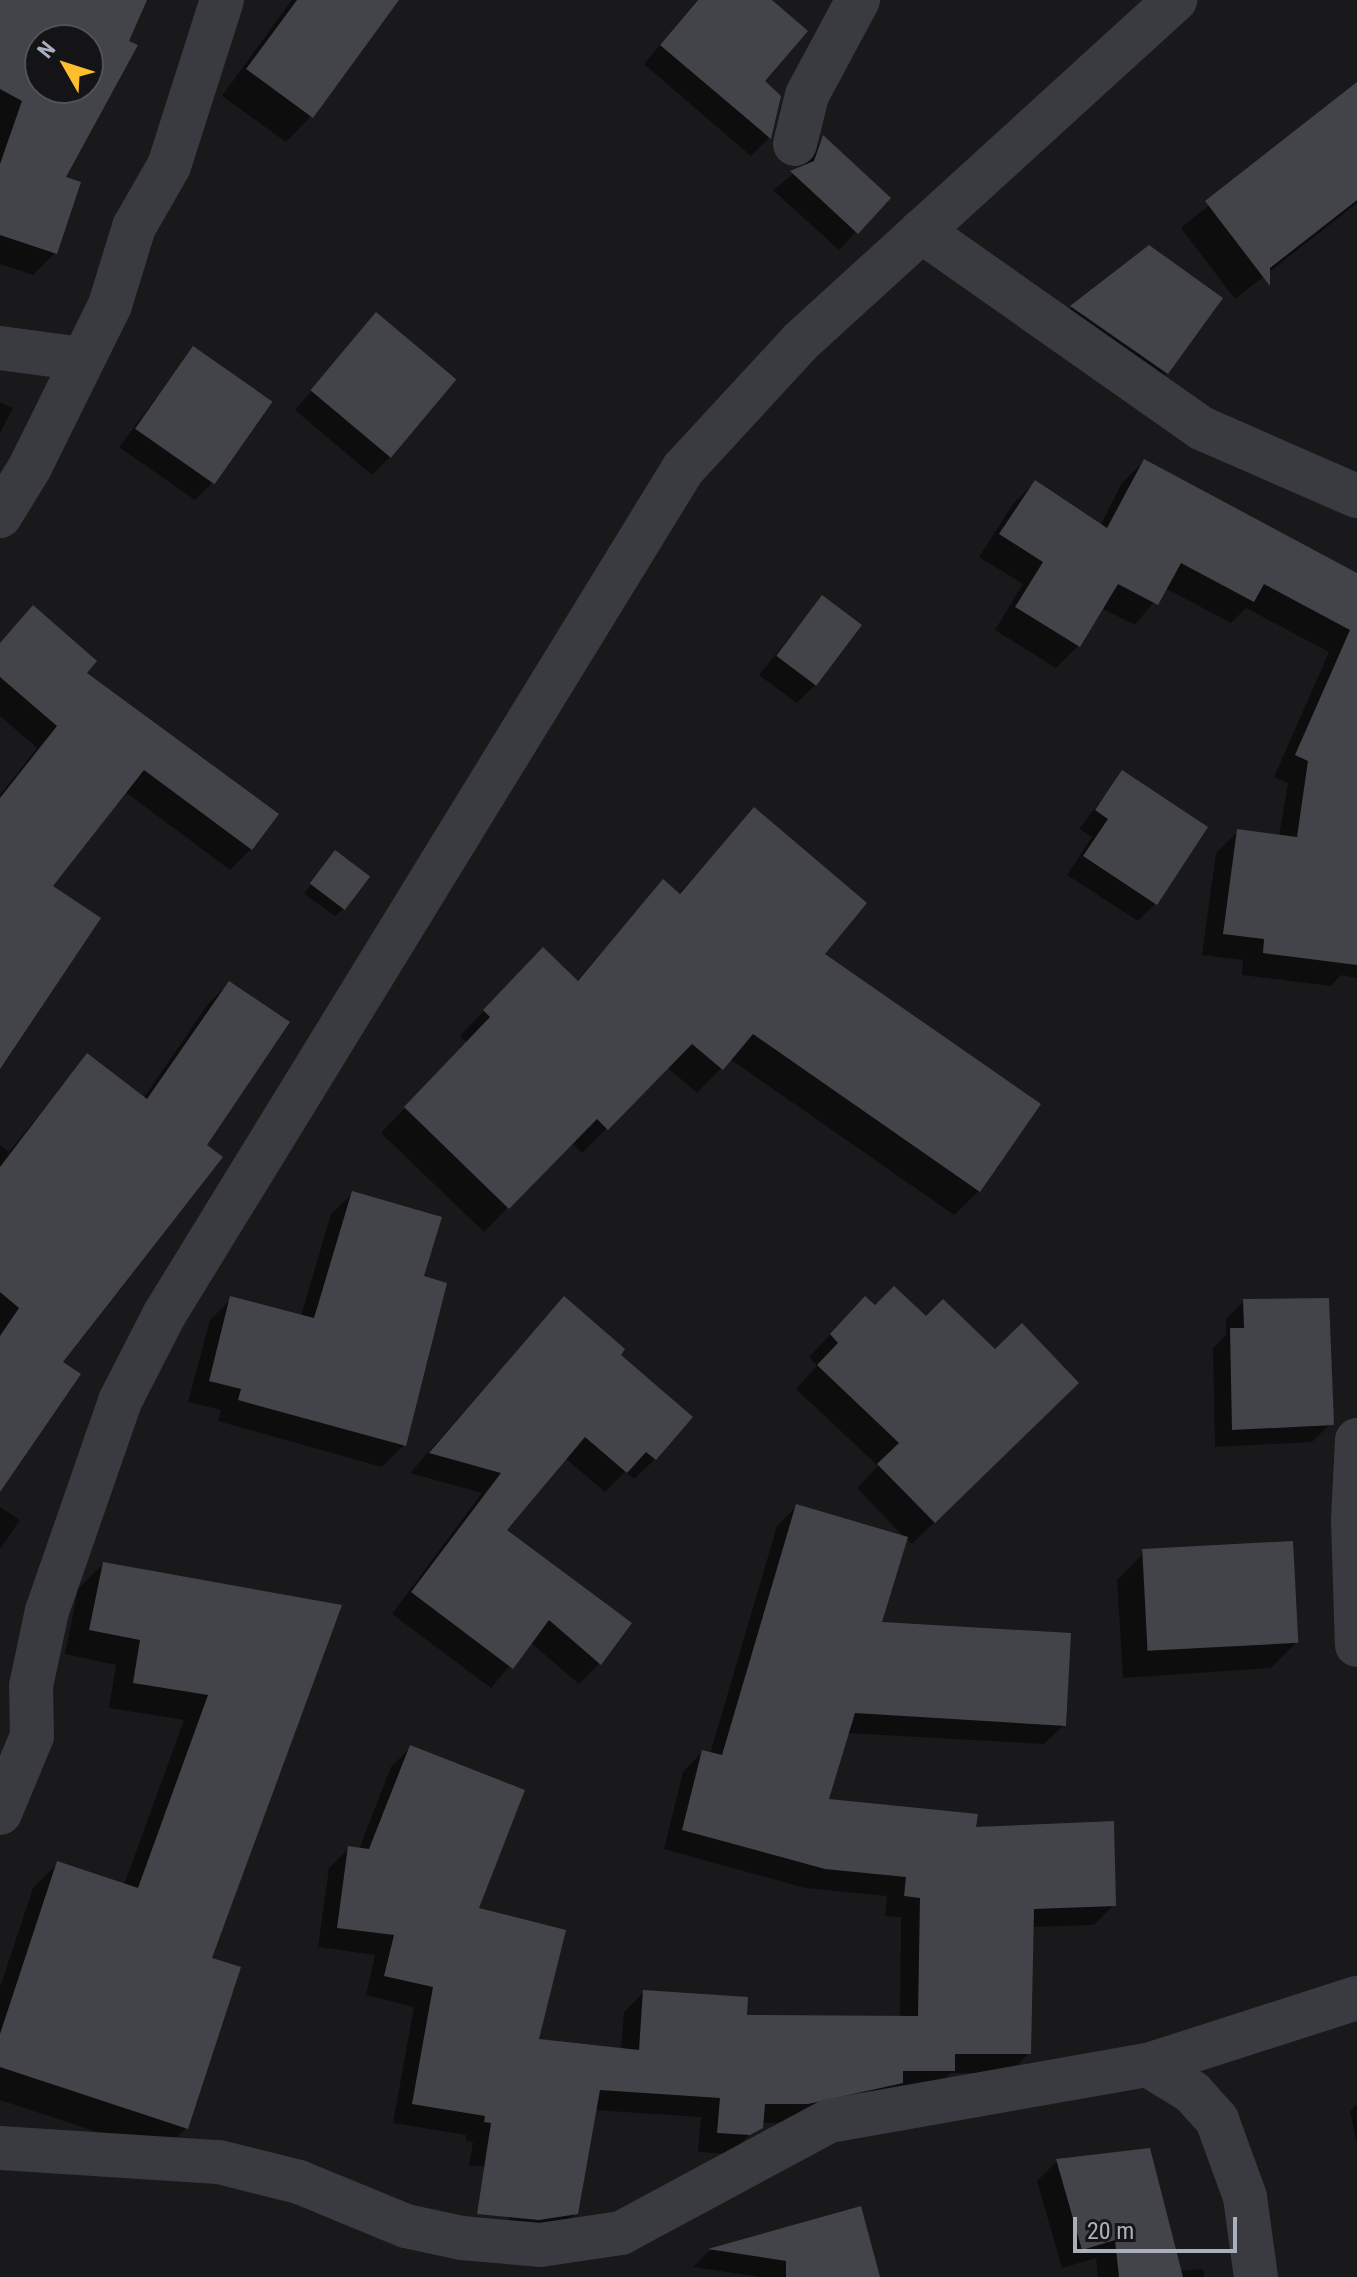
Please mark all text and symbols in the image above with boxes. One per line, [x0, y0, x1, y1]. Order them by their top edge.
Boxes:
north arrow [24, 24, 104, 104]
text: N [33, 37, 60, 63]
scale bar [1077, 2201, 1241, 2251]
text: 20 m [1087, 2217, 1134, 2245]

